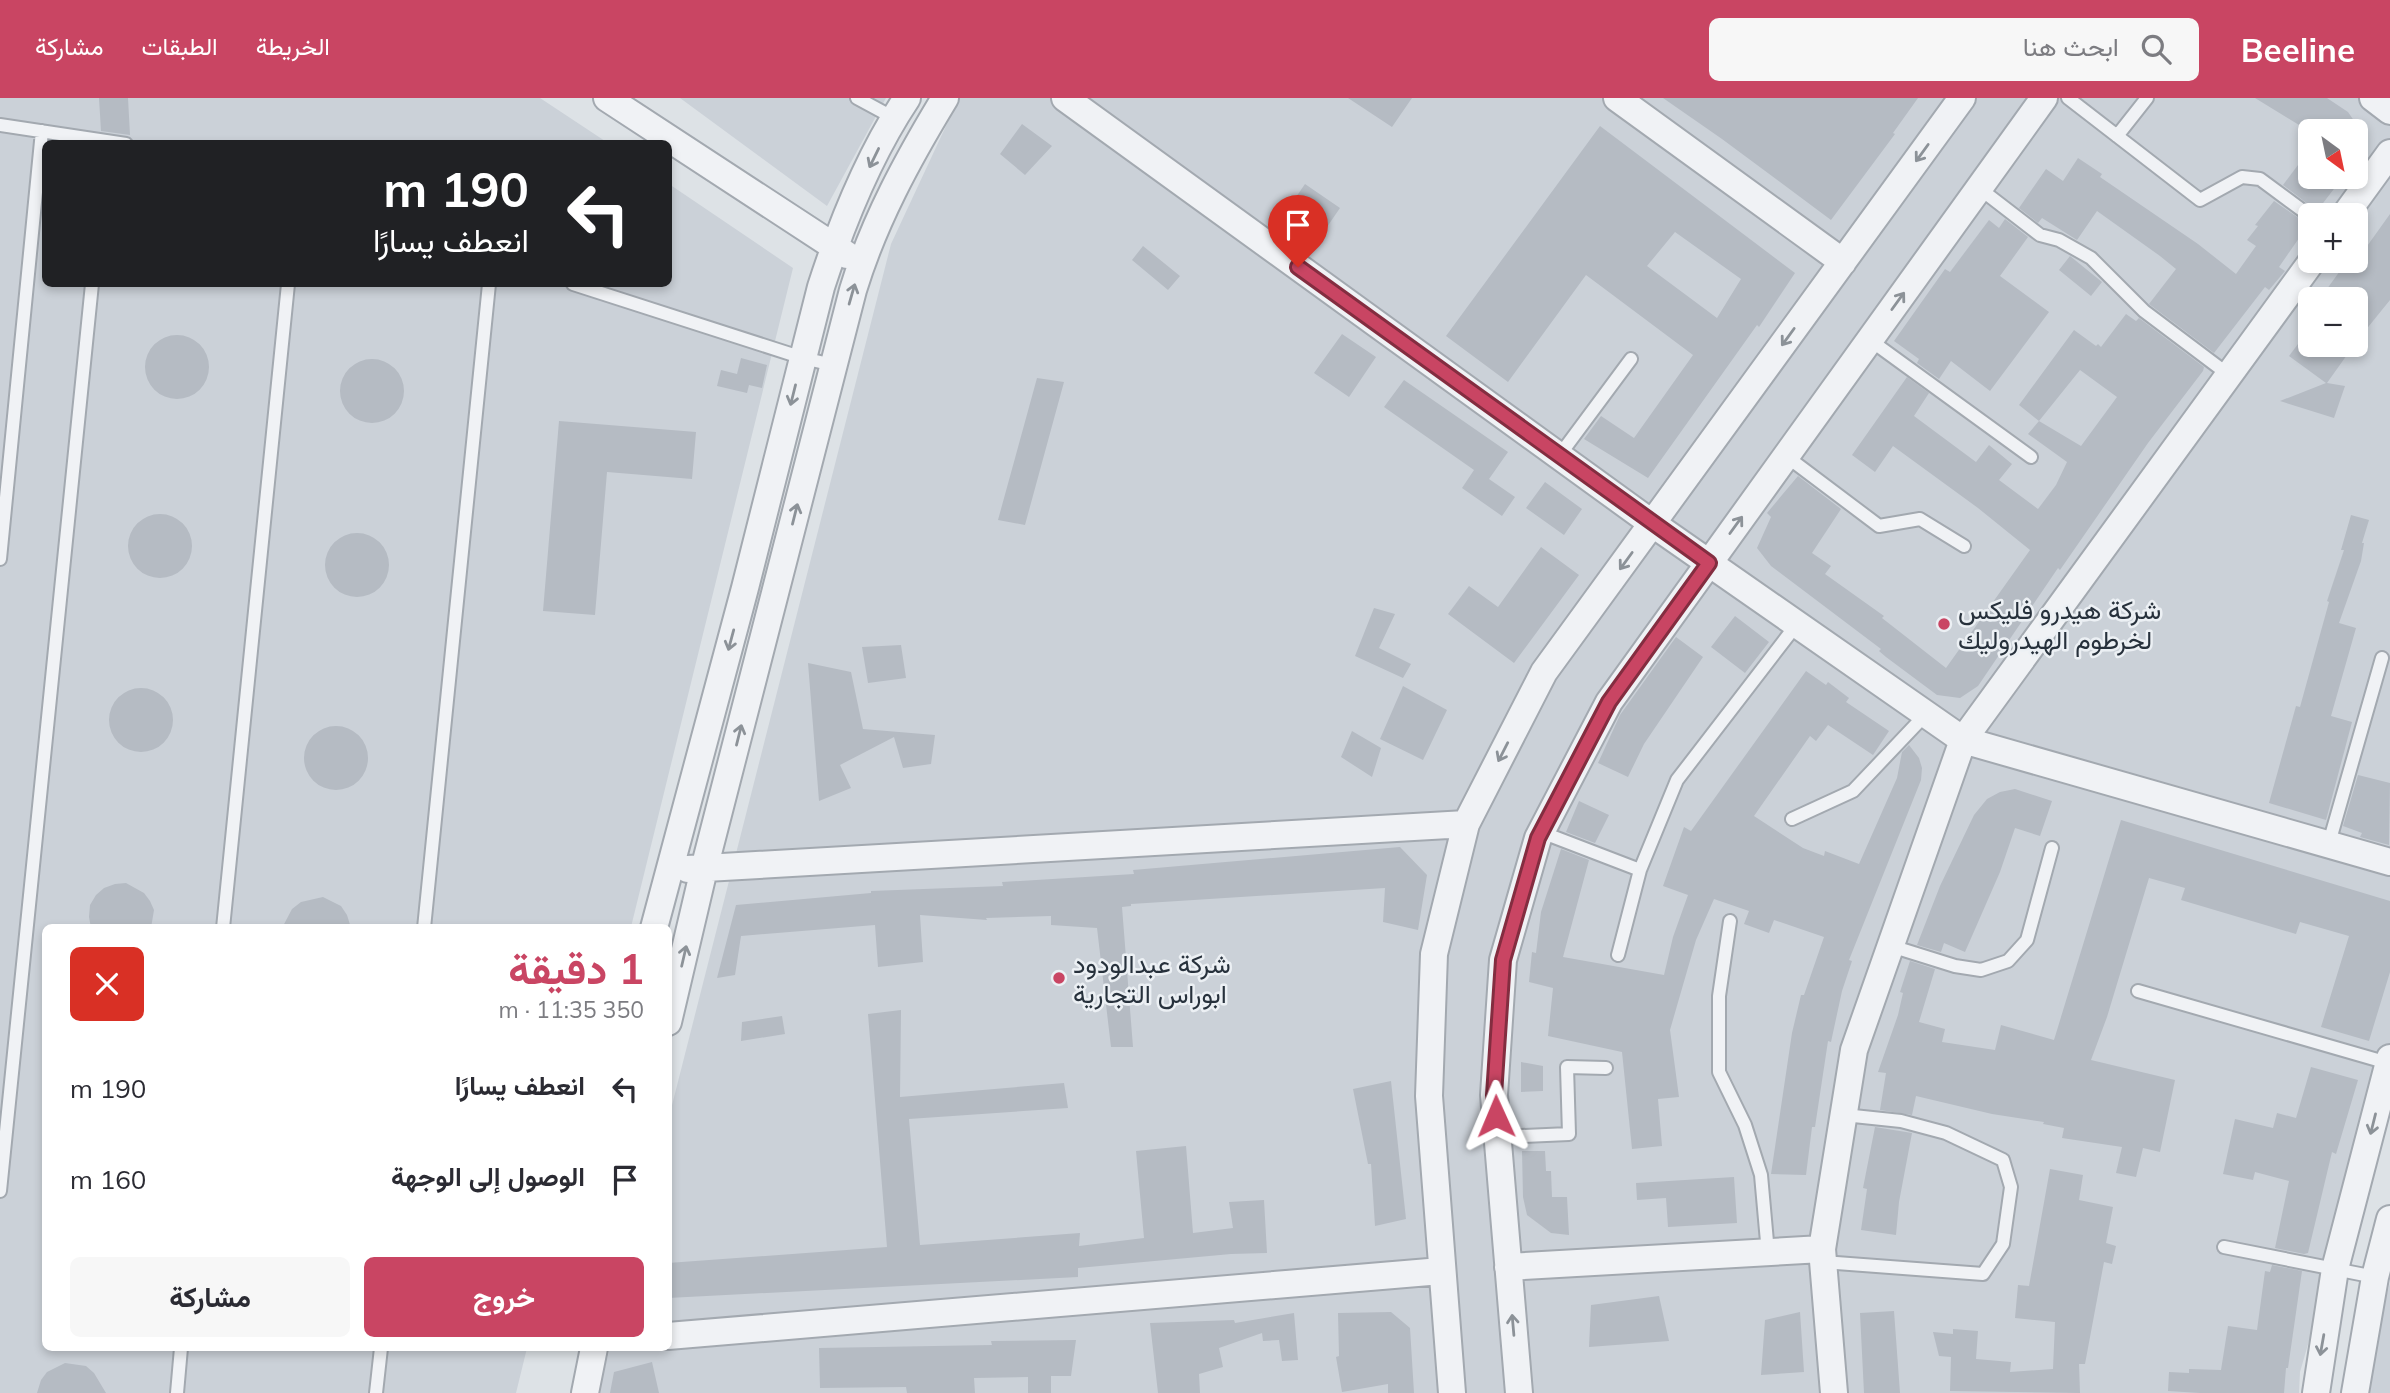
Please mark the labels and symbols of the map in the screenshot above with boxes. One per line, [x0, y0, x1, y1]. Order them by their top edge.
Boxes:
north arrow [2298, 119, 2368, 189]
one-way arrow [1915, 143, 1929, 162]
one-way arrow [867, 147, 881, 168]
pin [1268, 195, 1328, 267]
one-way arrow [846, 283, 859, 305]
one-way arrow [1891, 292, 1905, 311]
one-way arrow [1781, 327, 1795, 346]
one-way arrow [786, 384, 799, 406]
one-way arrow [789, 504, 802, 526]
one-way arrow [1729, 516, 1743, 535]
one-way arrow [1618, 551, 1633, 570]
place label: شركة هيدرو فليكس لخرطوم الهيدروليك [1958, 593, 2161, 657]
marker: شركة هيدرو فليكس لخرطوم الهيدروليك [1936, 616, 1952, 632]
one-way arrow [724, 628, 737, 650]
one-way arrow [733, 724, 746, 746]
one-way arrow [1496, 741, 1510, 762]
one-way arrow [678, 945, 691, 968]
place label: شركة عبدالودود ابوراس التجارية [1073, 947, 1231, 1010]
marker: شركة عبدالودود ابوراس التجارية [1051, 970, 1067, 986]
position arrow [1459, 1079, 1533, 1153]
one-way arrow [2365, 1113, 2378, 1135]
one-way arrow [1506, 1314, 1519, 1337]
one-way arrow [2315, 1333, 2328, 1356]

